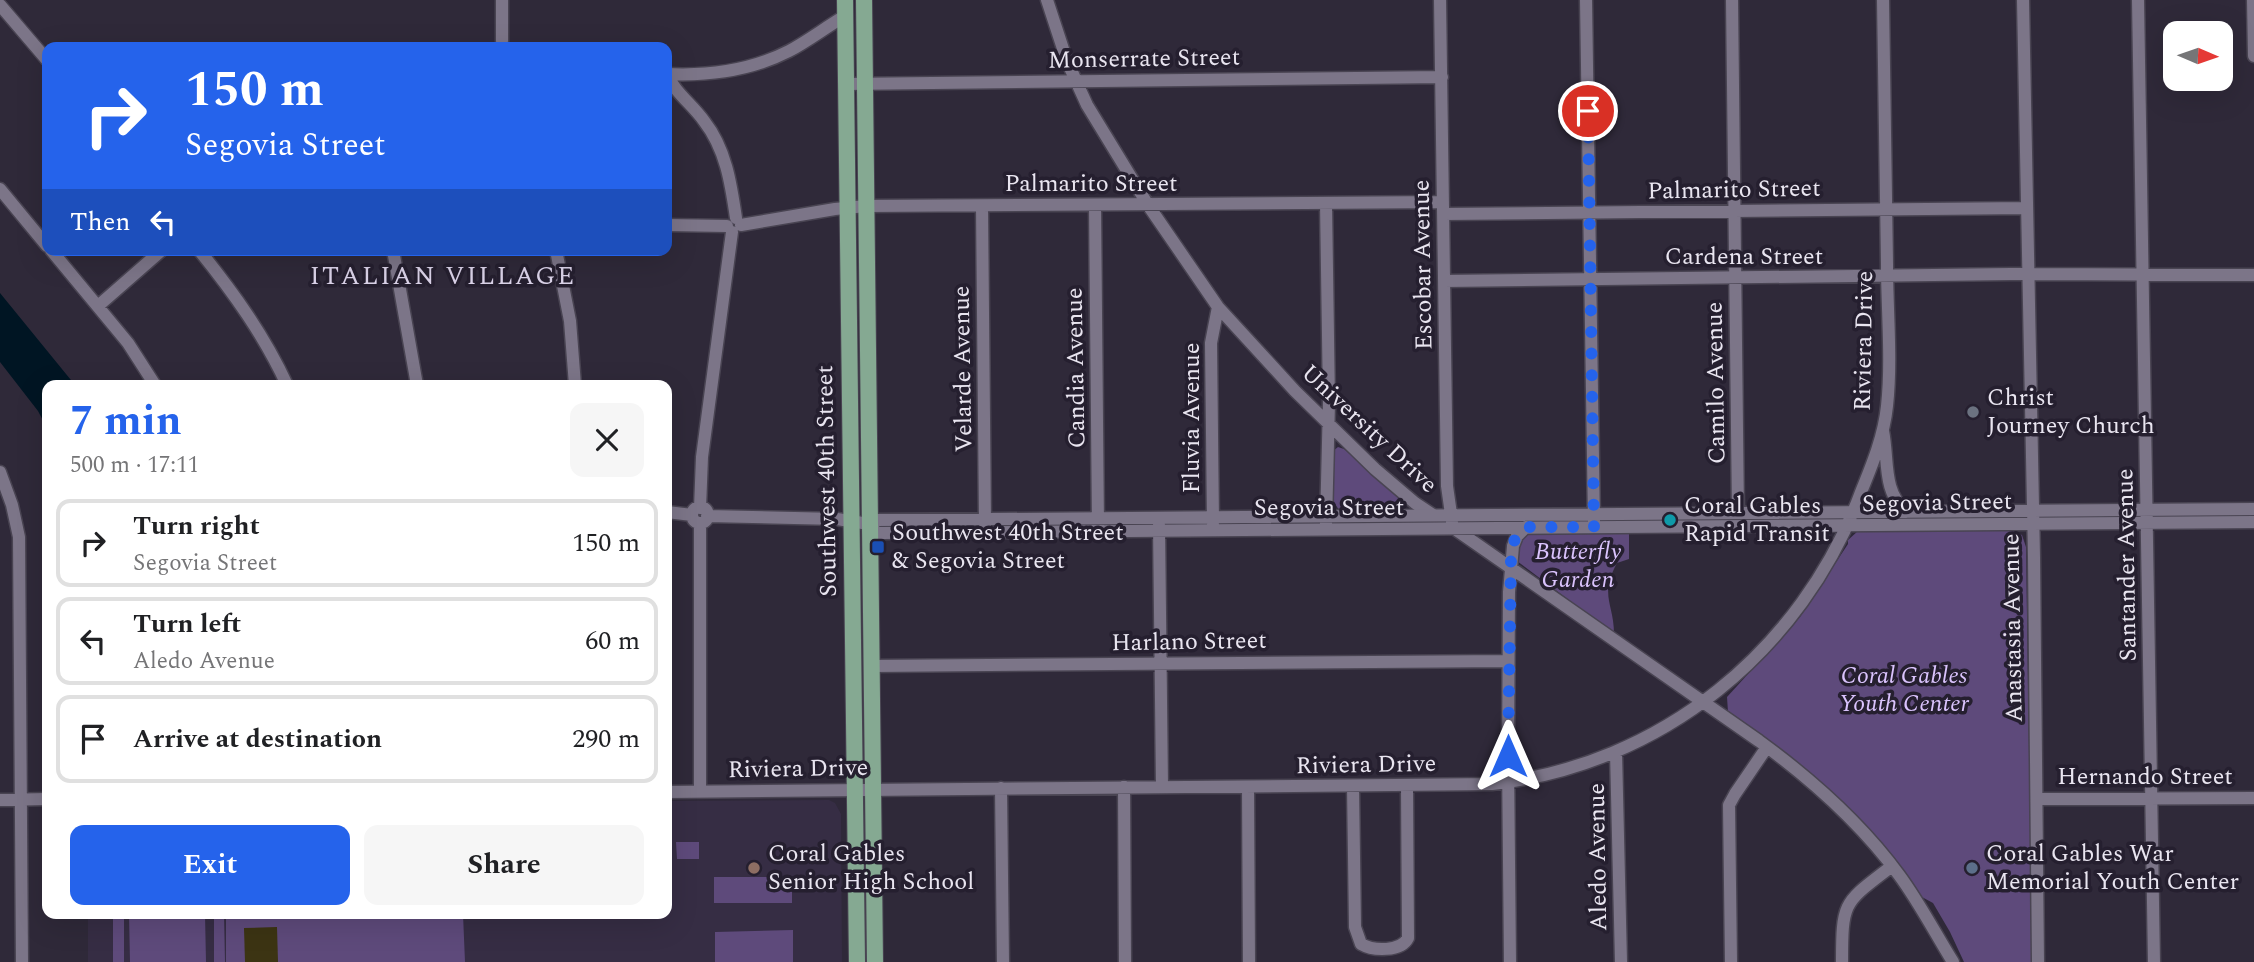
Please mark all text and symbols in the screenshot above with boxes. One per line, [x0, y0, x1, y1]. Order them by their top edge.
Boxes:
north arrow [2163, 21, 2233, 91]
map controls [2163, 21, 2233, 91]
street label: Monserrate Street [1048, 39, 1240, 79]
text: 150 m [185, 53, 324, 128]
icon: right [70, 70, 161, 161]
pin [1558, 81, 1618, 141]
icon: arrive [1569, 92, 1607, 130]
text: Segovia Street [185, 121, 386, 170]
street label: Palmarito Street [1004, 166, 1178, 202]
street label: Palmarito Street [1647, 170, 1821, 210]
street label: Escobar Avenue [1404, 179, 1442, 351]
text: Then [70, 202, 130, 242]
icon: left [144, 203, 182, 241]
street label: Cardena Street [1665, 239, 1823, 275]
district label: ITALIAN VILLAGE [310, 256, 576, 296]
street label: Riviera Drive [1845, 271, 1883, 411]
street label: Velarde Avenue [944, 285, 982, 453]
street label: Candia Avenue [1057, 287, 1095, 449]
street label: Camilo Avenue [1697, 301, 1735, 465]
street label: Fluvia Avenue [1174, 343, 1210, 493]
street label: University Drive [1292, 356, 1446, 502]
street label: Southwest 40th Street [807, 365, 847, 597]
place label: Christ Journey Church [1987, 380, 2155, 444]
text: 7 min [70, 390, 182, 453]
button: close [570, 403, 644, 477]
marker: Christ Journey Church [1965, 404, 1981, 420]
text: 500 m · 17:11 [70, 448, 199, 483]
street label: Santander Avenue [2107, 468, 2147, 662]
street label: Segovia Street [1861, 484, 2013, 522]
place label: Coral Gables Rapid Transit [1684, 488, 1830, 552]
street label: Segovia Street [1254, 490, 1404, 526]
text: Turn right [133, 506, 260, 546]
marker: Coral Gables Rapid Transit [1662, 512, 1678, 528]
place label: Southwest 40th Street & Segovia Street [892, 515, 1124, 579]
text: 150 m [572, 523, 640, 563]
icon: right [74, 524, 112, 562]
street label: Anastasia Avenue [1993, 533, 2033, 723]
park label: Butterfly Garden [1535, 534, 1621, 598]
marker: Southwest 40th Street & Segovia Street [870, 539, 886, 555]
text: Segovia Street [133, 546, 277, 581]
text: Turn left [133, 604, 241, 644]
text: 60 m [585, 621, 640, 661]
icon: left [74, 622, 112, 660]
street label: Harlano Street [1111, 623, 1267, 661]
text: Aledo Avenue [133, 644, 275, 679]
park label: Coral Gables Youth Center [1839, 658, 1970, 722]
text: Arrive at destination [133, 719, 382, 759]
text: 290 m [572, 719, 640, 759]
position arrow [1471, 719, 1545, 793]
icon: arrive [74, 720, 112, 758]
street label: Riviera Drive [1296, 746, 1436, 784]
street label: Riviera Drive [728, 750, 868, 788]
street label: Hernando Street [2057, 759, 2233, 795]
street label: Aledo Avenue [1579, 783, 1617, 931]
button: Exit [70, 825, 350, 905]
button: Share [364, 825, 644, 905]
place label: Coral Gables Senior High School [768, 836, 974, 900]
place label: Coral Gables War Memorial Youth Center [1986, 836, 2239, 900]
marker: Coral Gables Senior High School [746, 860, 762, 876]
marker: Coral Gables War Memorial Youth Center [1964, 860, 1980, 876]

